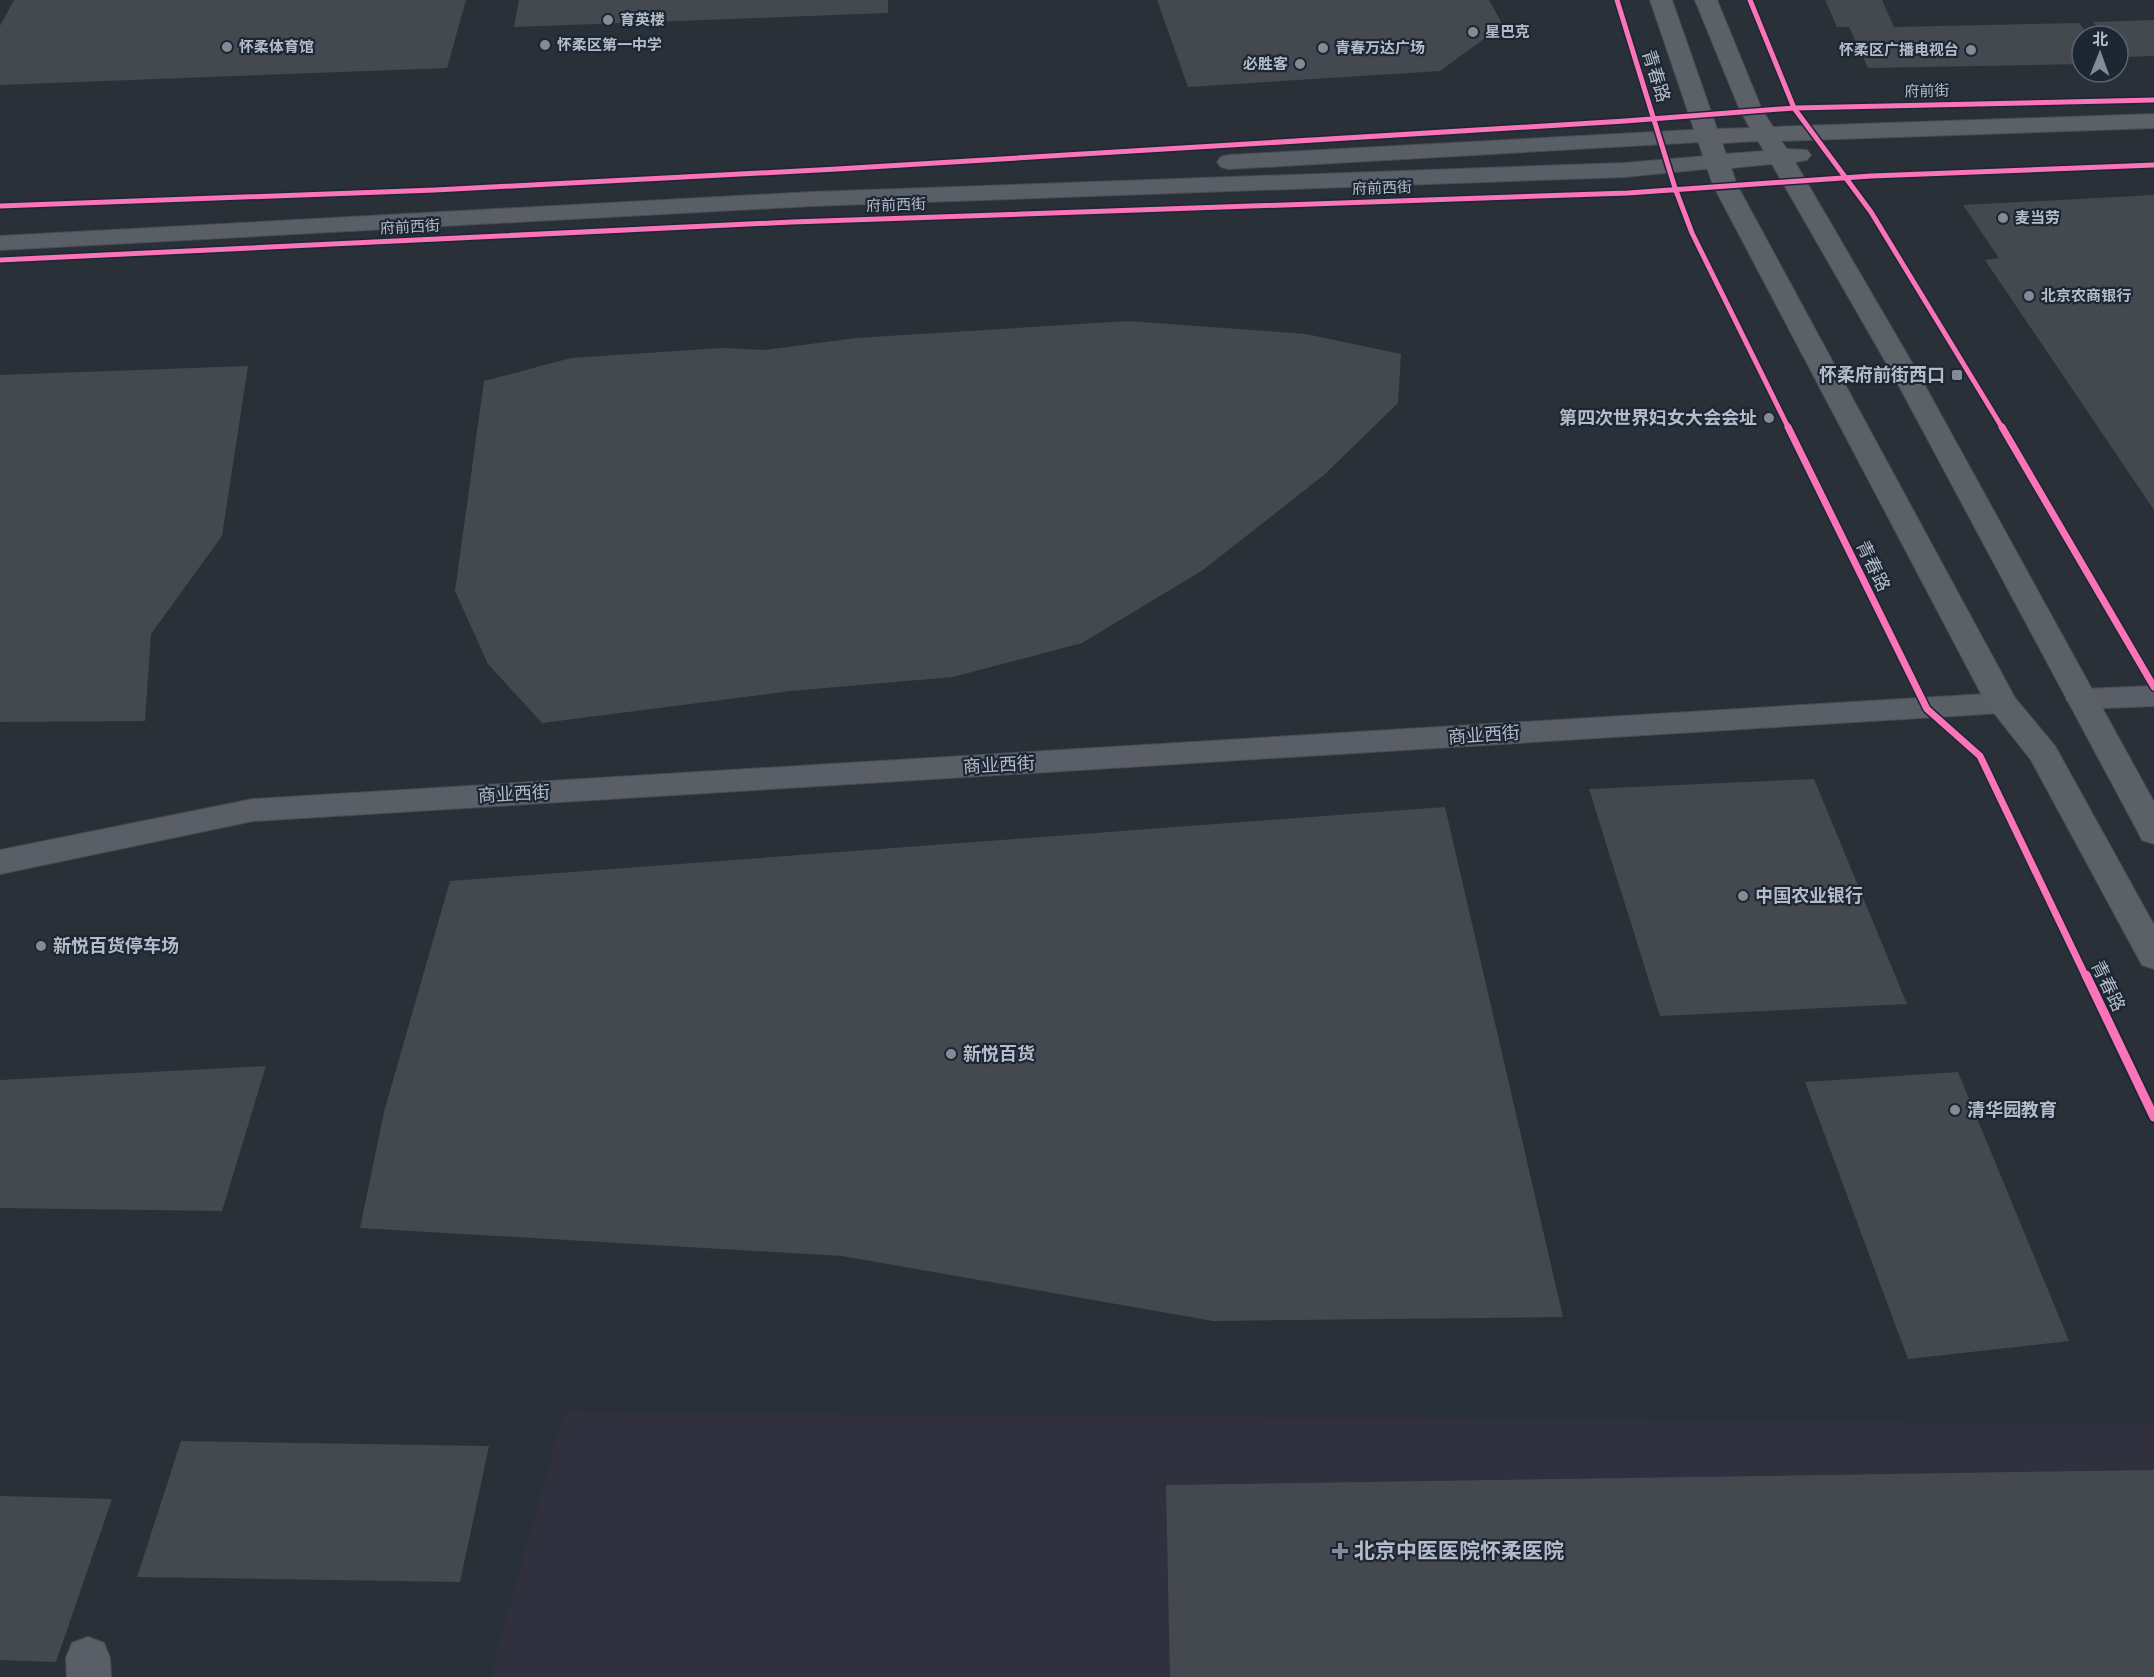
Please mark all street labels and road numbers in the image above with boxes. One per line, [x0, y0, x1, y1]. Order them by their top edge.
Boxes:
street label: 青春路 [1638, 47, 1675, 105]
street label: 府前街 [1904, 81, 1950, 100]
street label: 府前西街 [1352, 177, 1412, 198]
street label: 府前西街 [866, 194, 926, 215]
street label: 府前西街 [380, 215, 440, 238]
street label: 青春路 [1851, 536, 1896, 595]
street label: 商业西街 [1447, 721, 1521, 748]
street label: 商业西街 [962, 751, 1036, 778]
street label: 商业西街 [477, 780, 551, 807]
street label: 青春路 [2086, 956, 2131, 1015]

